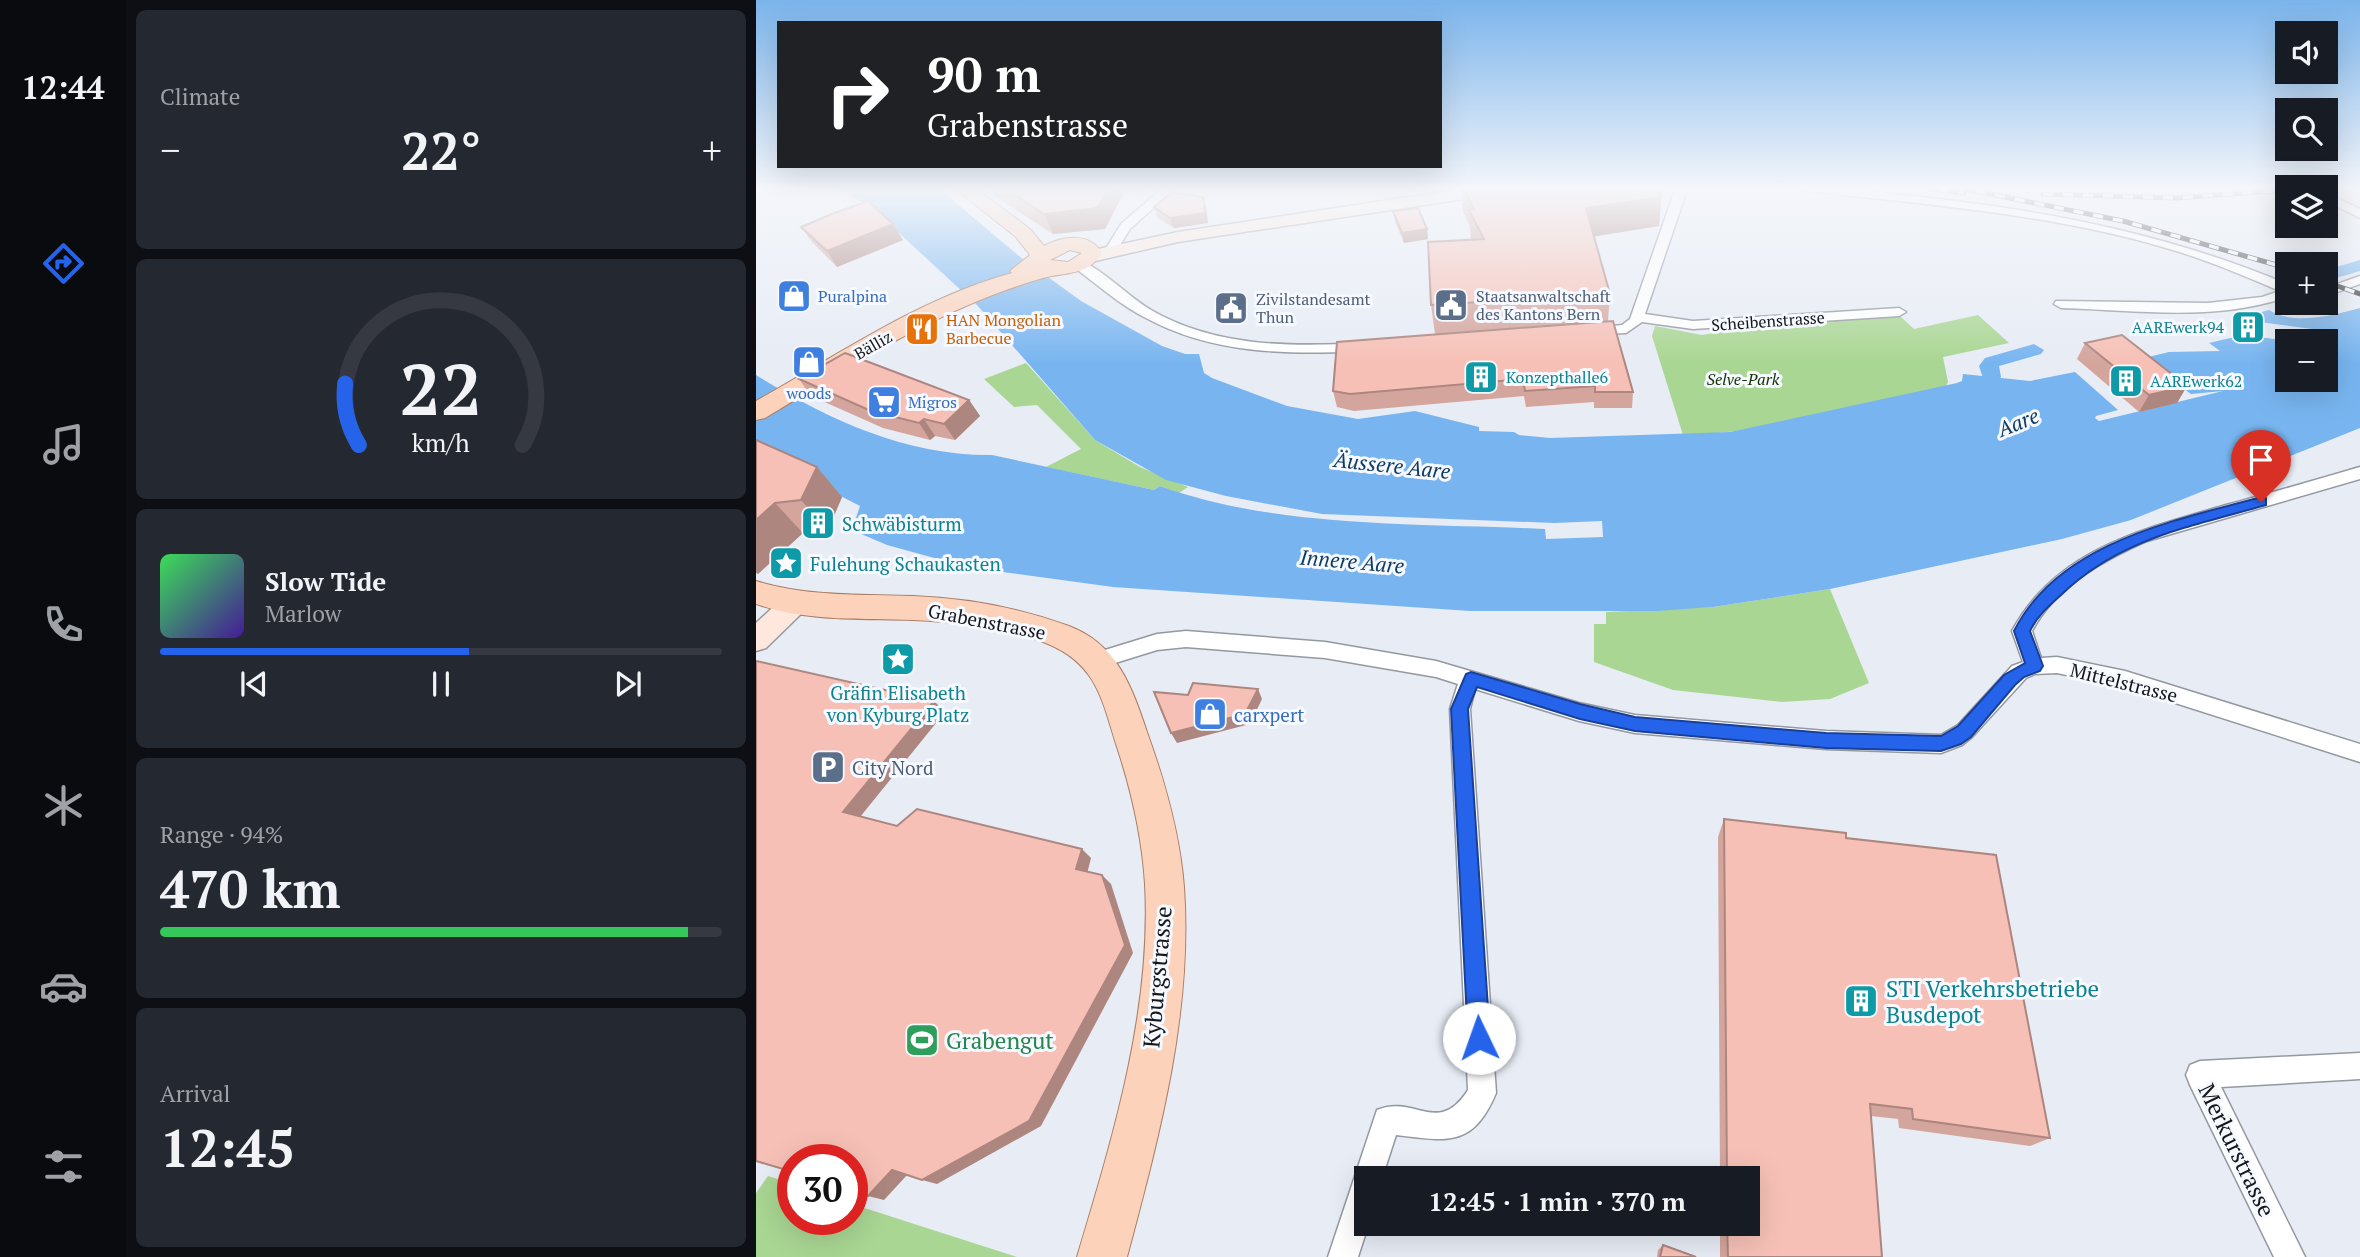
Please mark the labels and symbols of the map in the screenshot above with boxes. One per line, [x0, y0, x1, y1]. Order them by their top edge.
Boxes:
shop icon: Puralpina [775, 277, 813, 315]
place label: Puralpina [818, 285, 887, 307]
place label: Staatsanwaltschaft des Kantons Bern [1476, 285, 1611, 325]
public building icon: Staatsanwaltschaft des Kantons Bern [1432, 286, 1470, 324]
place label: Zivilstandesamt Thun [1256, 288, 1371, 328]
public building icon: Zivilstandesamt Thun [1212, 289, 1250, 327]
street label: Scheibenstrasse [1711, 306, 1825, 336]
building icon: AAREwerk94 [2229, 308, 2267, 346]
place label: HAN Mongolian Barbecue [946, 309, 1061, 349]
restaurant icon: HAN Mongolian Barbecue [903, 310, 941, 348]
place label: AAREwerk94 [2132, 316, 2224, 338]
street label: Bälliz [850, 325, 896, 365]
shop icon: woods [790, 343, 828, 381]
building icon: Konzepthalle6 [1462, 358, 1500, 396]
building icon: AAREwerk62 [2107, 362, 2145, 400]
place label: Konzepthalle6 [1506, 366, 1609, 388]
park label: Selve-Park [1707, 368, 1780, 390]
place label: AAREwerk62 [2150, 370, 2242, 392]
place label: woods [786, 382, 832, 404]
supermarket icon: Migros [865, 383, 903, 421]
place label: Migros [908, 391, 957, 413]
water label: Aare [1991, 401, 2043, 444]
pin [2231, 430, 2291, 502]
water label: Äussere Aare [1330, 445, 1452, 485]
building icon: Schwäbisturm [799, 504, 837, 542]
place label: Schwäbisturm [842, 511, 962, 536]
water label: Innere Aare [1298, 542, 1406, 580]
place icon: Fulehung Schaukasten [767, 544, 805, 582]
place label: Fulehung Schaukasten [810, 551, 1001, 576]
street label: Grabenstrasse [926, 597, 1048, 645]
place icon: Gräfin Elisabeth von Kyburg Platz [879, 640, 917, 678]
street label: Mittelstrasse [2068, 657, 2180, 707]
place label: Gräfin Elisabeth von Kyburg Platz [826, 680, 969, 727]
shop icon: carxpert [1191, 695, 1229, 733]
place label: carxpert [1234, 702, 1304, 727]
parking icon: City Nord [809, 748, 847, 786]
place label: City Nord [852, 755, 934, 780]
street label: Kyburgstrasse [1135, 905, 1179, 1049]
place label: STI Verkehrsbetriebe Busdepot [1886, 973, 2099, 1030]
building icon: STI Verkehrsbetriebe Busdepot [1842, 982, 1880, 1020]
position arrow [1442, 1001, 1516, 1075]
sports icon: Grabengut [903, 1021, 941, 1059]
place label: Grabengut [946, 1025, 1054, 1056]
street label: Merkurstrasse [2191, 1078, 2283, 1222]
speed limit sign: 30 [777, 1144, 868, 1235]

